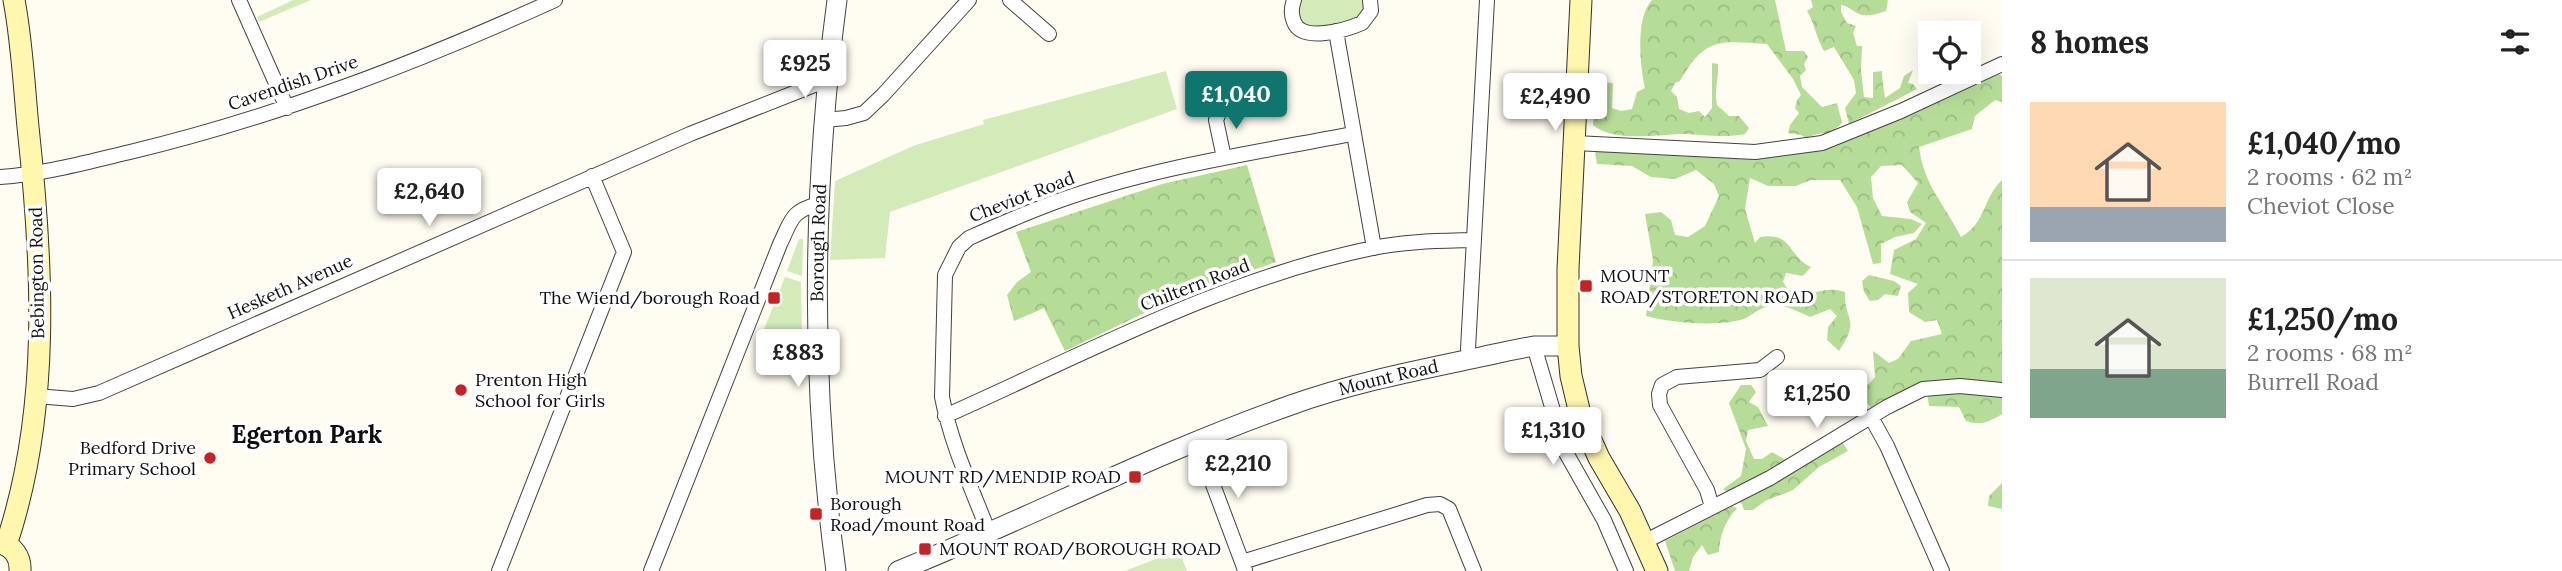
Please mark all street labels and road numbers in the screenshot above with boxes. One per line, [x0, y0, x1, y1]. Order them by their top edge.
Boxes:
street label: Cavendish Drive [225, 49, 361, 116]
street label: Cheviot Road [966, 166, 1078, 227]
street label: Borough Road [805, 183, 831, 302]
street label: Bebington Road [24, 206, 49, 339]
street label: Hesketh Avenue [224, 249, 356, 324]
street label: Chiltern Road [1137, 253, 1253, 316]
street label: Mount Road [1336, 354, 1441, 400]

